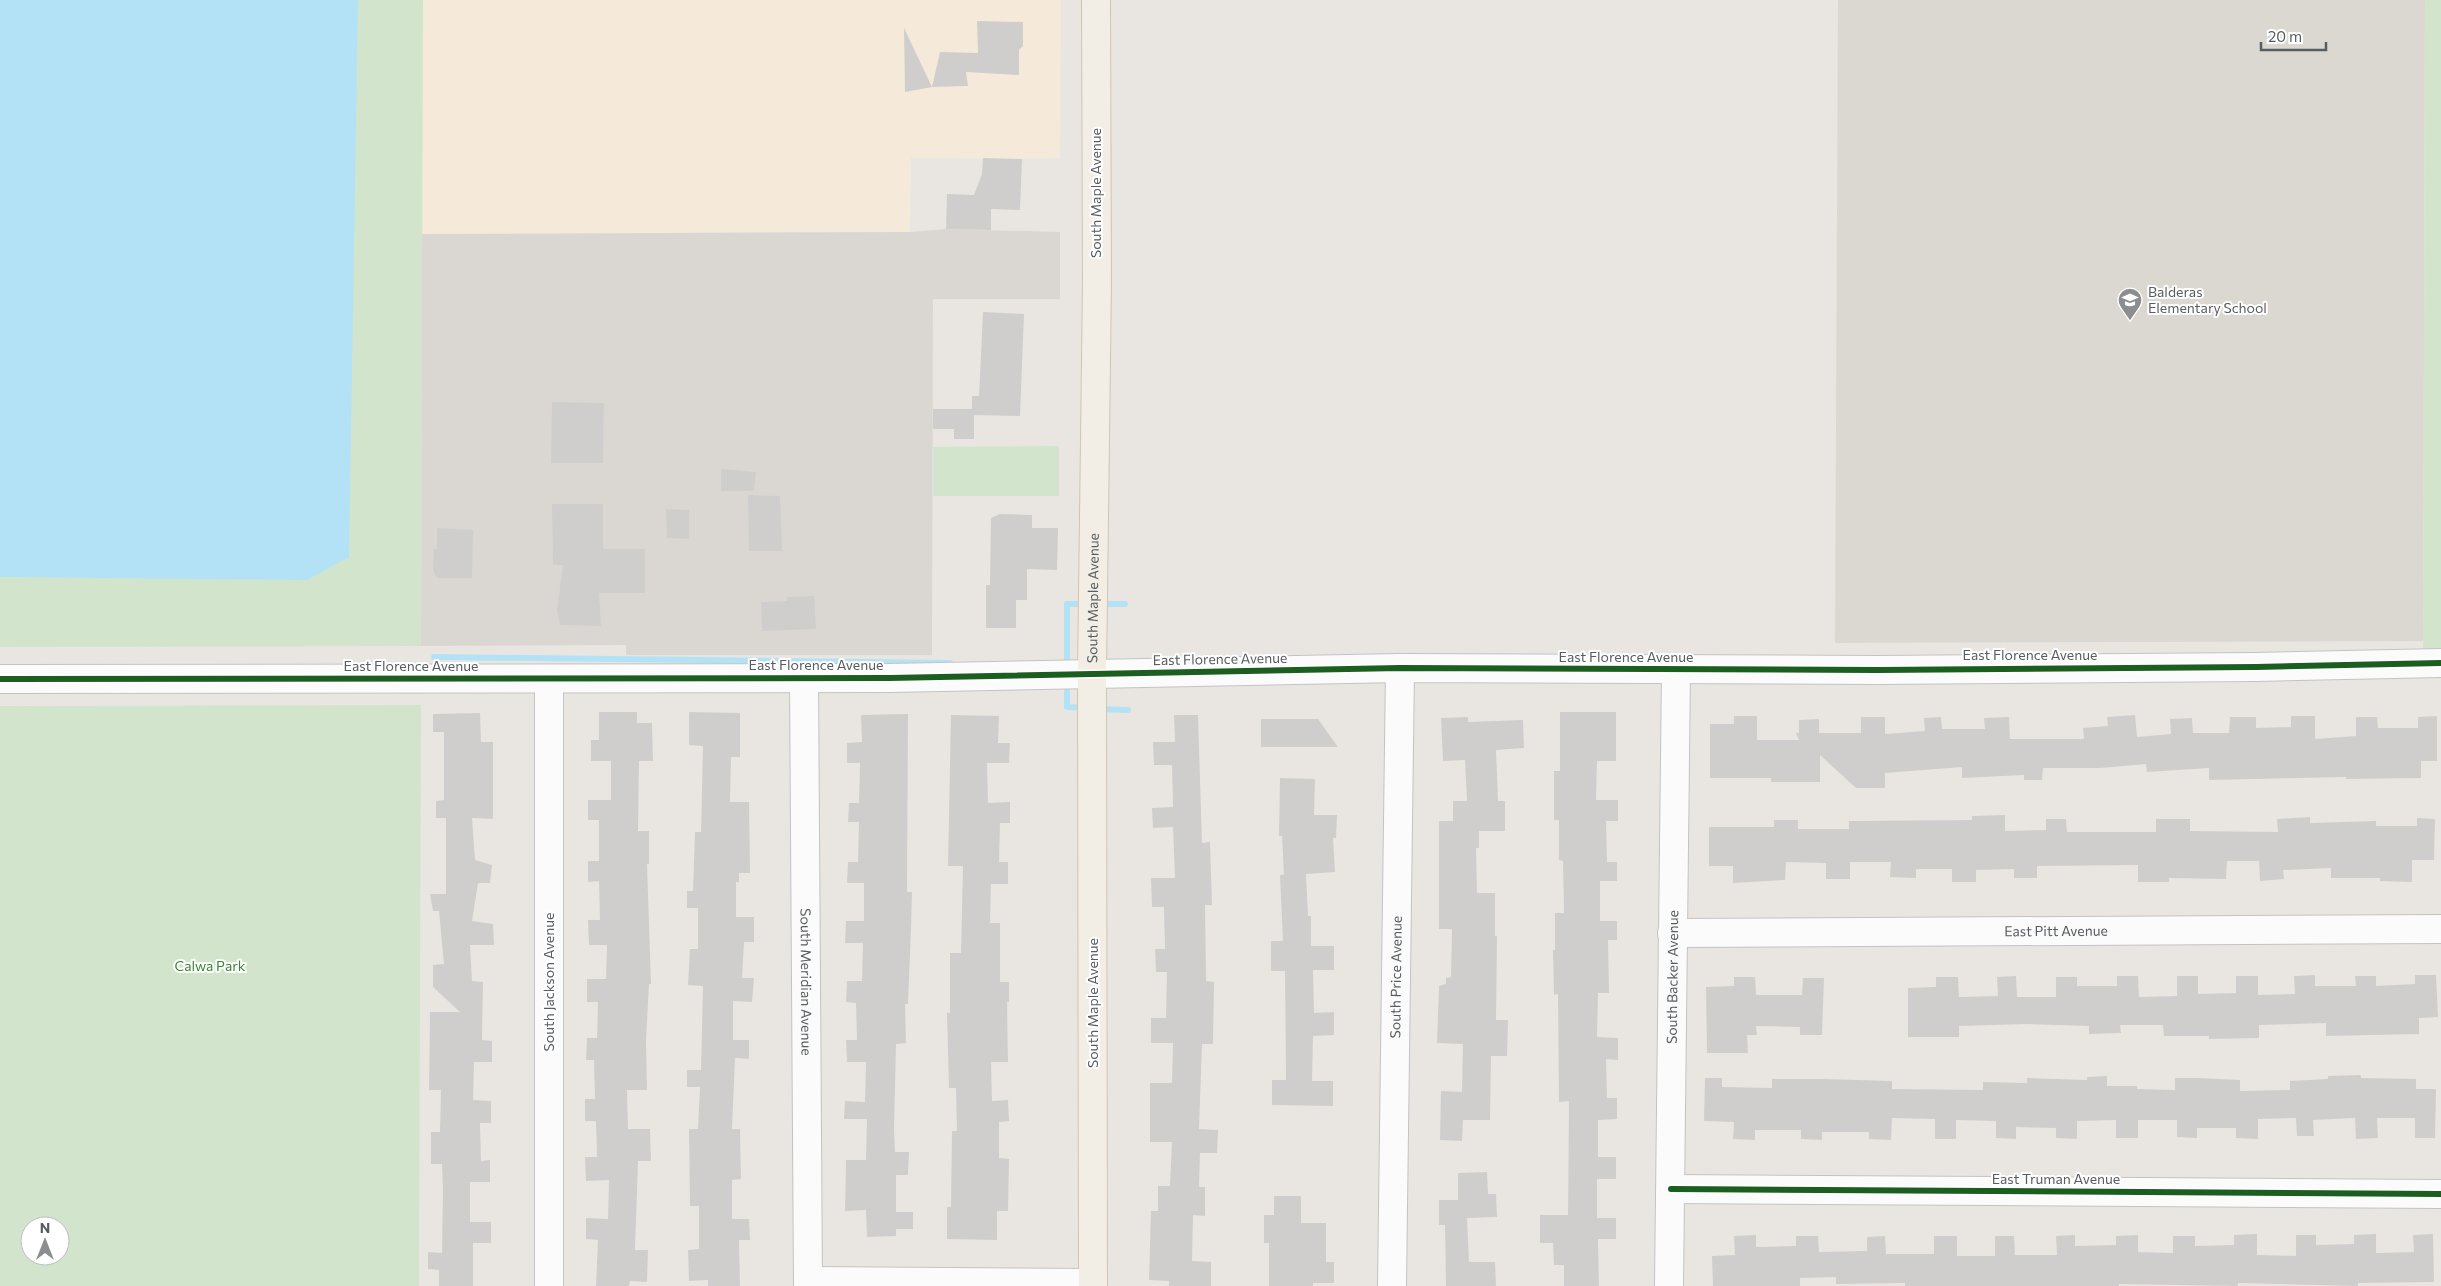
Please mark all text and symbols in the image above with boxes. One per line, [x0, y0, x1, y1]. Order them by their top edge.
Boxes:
scale bar [2261, 20, 2326, 52]
text: 20 m [2268, 27, 2302, 45]
street label: South Maple Avenue [1087, 128, 1104, 258]
place label: Balderas Elementary School [2148, 283, 2267, 316]
school or university icon: Balderas Elementary School [2117, 287, 2143, 321]
street label: South Maple Avenue [1083, 533, 1102, 663]
street label: East Florence Avenue [1963, 646, 2097, 663]
street label: East Florence Avenue [1559, 648, 1693, 665]
street label: East Florence Avenue [1152, 649, 1288, 668]
street label: East Florence Avenue [749, 656, 883, 673]
street label: East Florence Avenue [344, 657, 478, 674]
street label: South Meridian Avenue [798, 908, 815, 1056]
street label: South Backer Avenue [1663, 910, 1681, 1044]
street label: South Jackson Avenue [540, 913, 557, 1051]
street label: South Price Avenue [1386, 916, 1405, 1038]
street label: East Pitt Avenue [2004, 922, 2108, 939]
street label: South Maple Avenue [1084, 938, 1101, 1068]
park label: Calwa Park [175, 957, 246, 974]
street label: East Truman Avenue [1992, 1170, 2120, 1187]
north arrow [20, 1216, 70, 1266]
text: N [40, 1219, 50, 1236]

